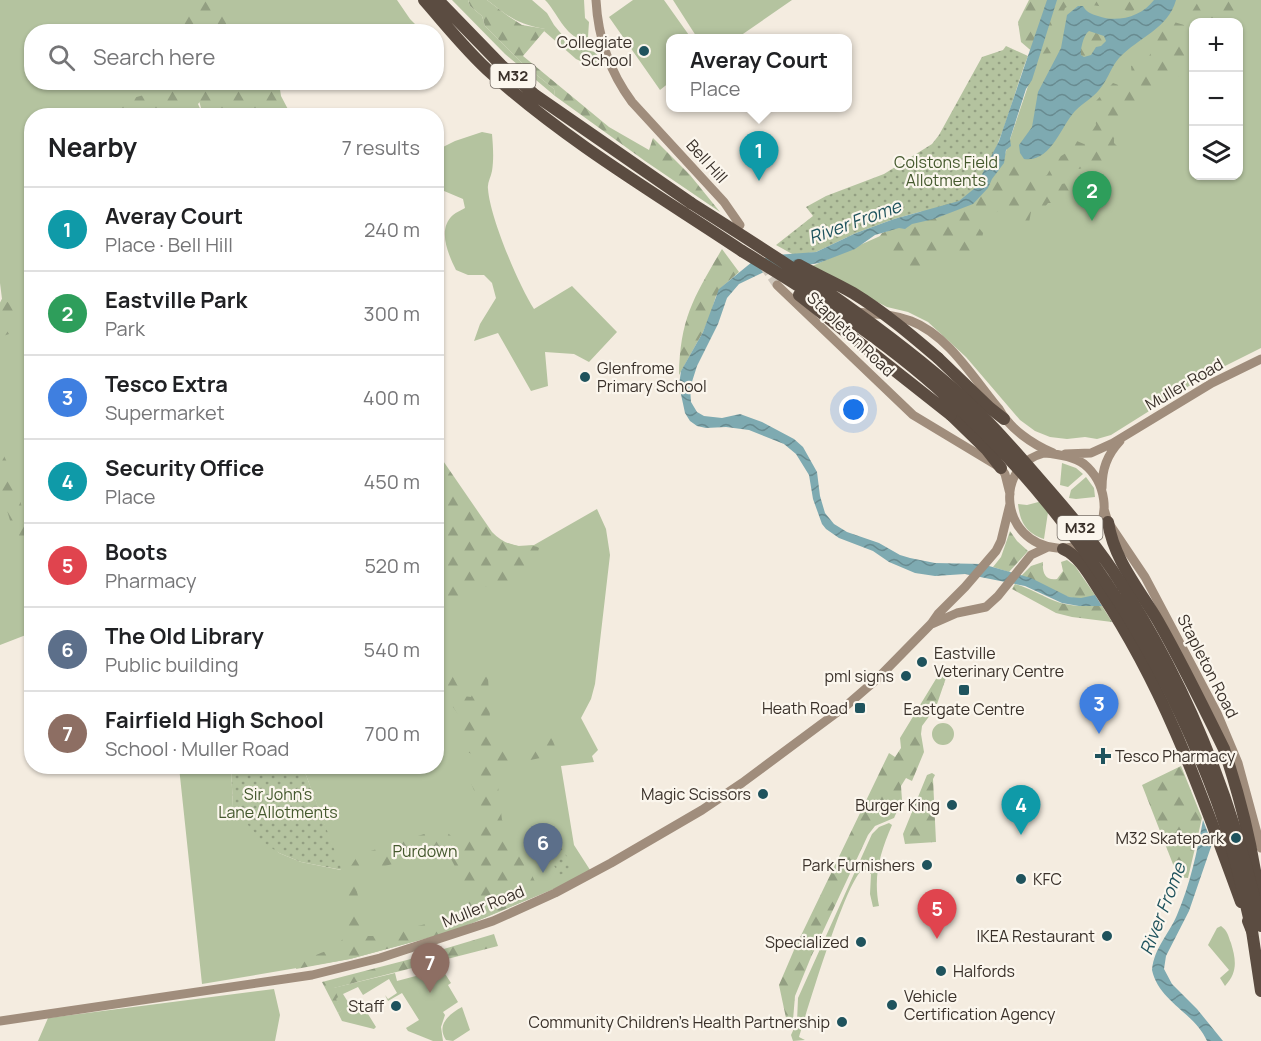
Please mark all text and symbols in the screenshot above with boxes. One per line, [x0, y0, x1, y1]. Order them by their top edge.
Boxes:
map controls [1189, 18, 1243, 180]
button: + [1189, 18, 1243, 72]
search box [24, 24, 444, 90]
place label: Collegiate School [557, 31, 632, 71]
popup [666, 34, 852, 112]
icon: search [45, 41, 78, 74]
text: Search here [93, 42, 215, 72]
marker: Collegiate School [637, 44, 651, 58]
text: Averay Court [690, 45, 828, 75]
road number: M32 [490, 64, 536, 88]
button: − [1189, 72, 1243, 126]
text: Place [690, 75, 740, 102]
button: layers [1189, 126, 1243, 180]
text: Nearby [48, 129, 137, 165]
pin: 1 [740, 132, 778, 181]
text: 7 results [342, 134, 420, 161]
street label: Bell Hill [681, 134, 733, 188]
park label: Colstons Field Allotments [894, 151, 998, 191]
pin: 2 [1072, 172, 1112, 221]
water label: River Frome [805, 193, 906, 249]
text: Averay Court [105, 201, 243, 231]
text: 1 [63, 216, 72, 243]
text: 240 m [364, 216, 420, 243]
text: Place · Bell Hill [105, 231, 233, 258]
text: Eastville Park [105, 285, 247, 315]
street label: Stapleton Road [802, 287, 900, 381]
text: 2 [62, 300, 73, 327]
text: 300 m [364, 300, 420, 327]
text: Park [105, 315, 145, 342]
street label: Muller Road [1141, 353, 1227, 415]
place label: Glenfrome Primary School [597, 357, 707, 397]
text: Tesco Extra [105, 369, 228, 399]
marker: Glenfrome Primary School [578, 370, 592, 384]
text: 3 [62, 384, 73, 411]
text: 400 m [363, 384, 420, 411]
your location [839, 395, 868, 424]
text: Supermarket [105, 399, 225, 426]
text: Security Office [105, 453, 264, 483]
text: 4 [61, 468, 74, 495]
text: 450 m [364, 468, 420, 495]
text: Place [105, 483, 155, 510]
road number: M32 [1058, 516, 1102, 540]
text: Boots [105, 537, 168, 567]
text: 5 [62, 552, 73, 579]
text: 520 m [364, 552, 420, 579]
text: Pharmacy [105, 567, 197, 594]
street label: Stapleton Road [1172, 610, 1244, 722]
text: The Old Library [105, 621, 264, 651]
text: 6 [61, 636, 74, 663]
text: 540 m [364, 636, 420, 663]
place label: Eastville Veterinary Centre [934, 642, 1064, 682]
text: Public building [105, 651, 239, 678]
marker: Eastville Veterinary Centre [915, 655, 929, 669]
place label: pml signs [825, 665, 894, 687]
marker: pml signs [899, 669, 913, 683]
marker: Eastgate Centre [957, 683, 971, 697]
pin: 3 [1080, 684, 1118, 734]
place label: Heath Road [762, 697, 848, 719]
place label: Eastgate Centre [903, 698, 1025, 720]
marker: Heath Road [853, 701, 867, 715]
text: Fairfield High School [105, 705, 324, 735]
text: 7 [62, 720, 73, 747]
text: 700 m [365, 720, 420, 747]
text: School · Muller Road [105, 735, 289, 762]
place label: Tesco Pharmacy [1115, 745, 1236, 767]
marker: Tesco Pharmacy [1096, 749, 1110, 763]
park label: Sir John's Lane Allotments [218, 783, 338, 823]
place label: Magic Scissors [641, 783, 751, 805]
pin: 4 [1002, 786, 1040, 835]
marker: Magic Scissors [756, 787, 770, 801]
place label: Burger King [855, 794, 940, 816]
marker: Burger King [945, 798, 959, 812]
pin: 6 [524, 824, 562, 873]
place label: M32 Skatepark [1115, 827, 1225, 849]
marker: M32 Skatepark [1229, 831, 1243, 845]
park label: Purdown [392, 840, 458, 862]
place label: Park Furnishers [802, 854, 915, 876]
marker: Park Furnishers [920, 858, 934, 872]
water label: River Frome [1134, 858, 1191, 958]
place label: KFC [1033, 868, 1062, 890]
marker: KFC [1014, 872, 1028, 886]
street label: Muller Road [439, 880, 527, 932]
pin: 5 [918, 890, 956, 939]
place label: IKEA Restaurant [976, 925, 1095, 947]
marker: IKEA Restaurant [1100, 929, 1114, 943]
place label: Specialized [765, 931, 849, 953]
marker: Specialized [854, 935, 868, 949]
pin: 7 [410, 944, 450, 993]
place label: Halfords [953, 960, 1015, 982]
marker: Halfords [934, 964, 948, 978]
place label: Vehicle Certification Agency [904, 985, 1056, 1025]
place label: Staff [348, 995, 384, 1017]
marker: Vehicle Certification Agency [885, 998, 899, 1012]
marker: Staff [389, 999, 403, 1013]
place label: Community Children's Health Partnership [528, 1011, 830, 1033]
marker: Community Children's Health Partnership [835, 1015, 849, 1029]

